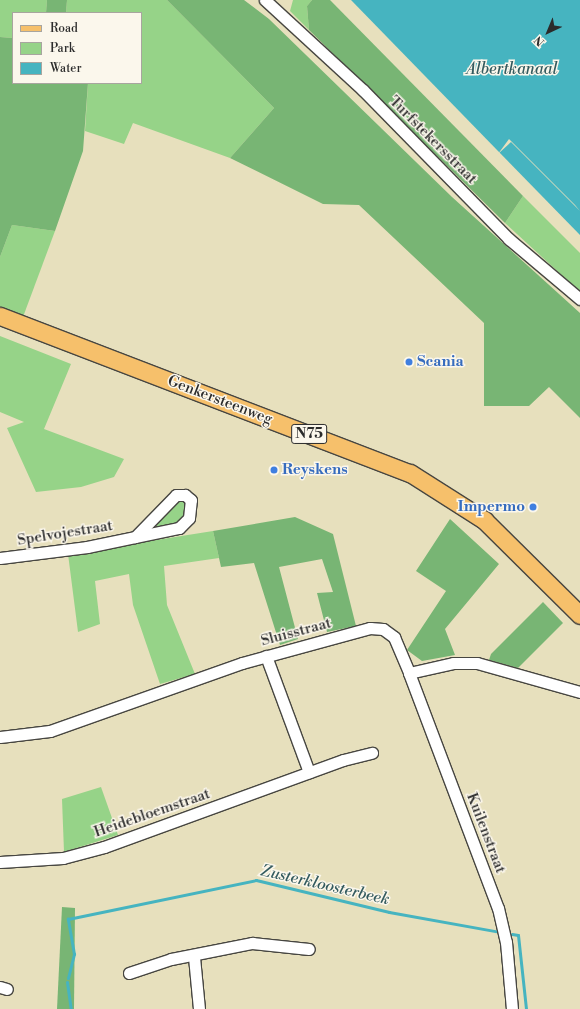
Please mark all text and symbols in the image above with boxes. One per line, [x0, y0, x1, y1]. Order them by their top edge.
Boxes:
legend [12, 12, 142, 84]
north arrow [528, 12, 568, 52]
text: Road [50, 21, 78, 36]
text: N [532, 33, 548, 49]
text: Park [50, 41, 75, 56]
water label: Albertkanaal [466, 59, 558, 79]
text: Water [50, 61, 82, 76]
street label: Turfstekersstraat [385, 92, 481, 188]
place label: Scania [417, 353, 464, 371]
marker: Scania [404, 357, 414, 367]
street label: Genkersteenweg [165, 372, 275, 428]
road number: N75 [291, 422, 327, 446]
place label: Reyskens [282, 461, 348, 479]
marker: Reyskens [269, 465, 279, 475]
place label: Impermo [458, 498, 525, 516]
marker: Impermo [528, 502, 538, 512]
street label: Spelvojestraat [16, 517, 114, 549]
street label: Sluisstraat [259, 614, 333, 650]
street label: Heidebloemstraat [92, 785, 212, 841]
street label: Kuilenstraat [462, 790, 510, 876]
water label: Zusterkloosterbeek [259, 861, 391, 909]

